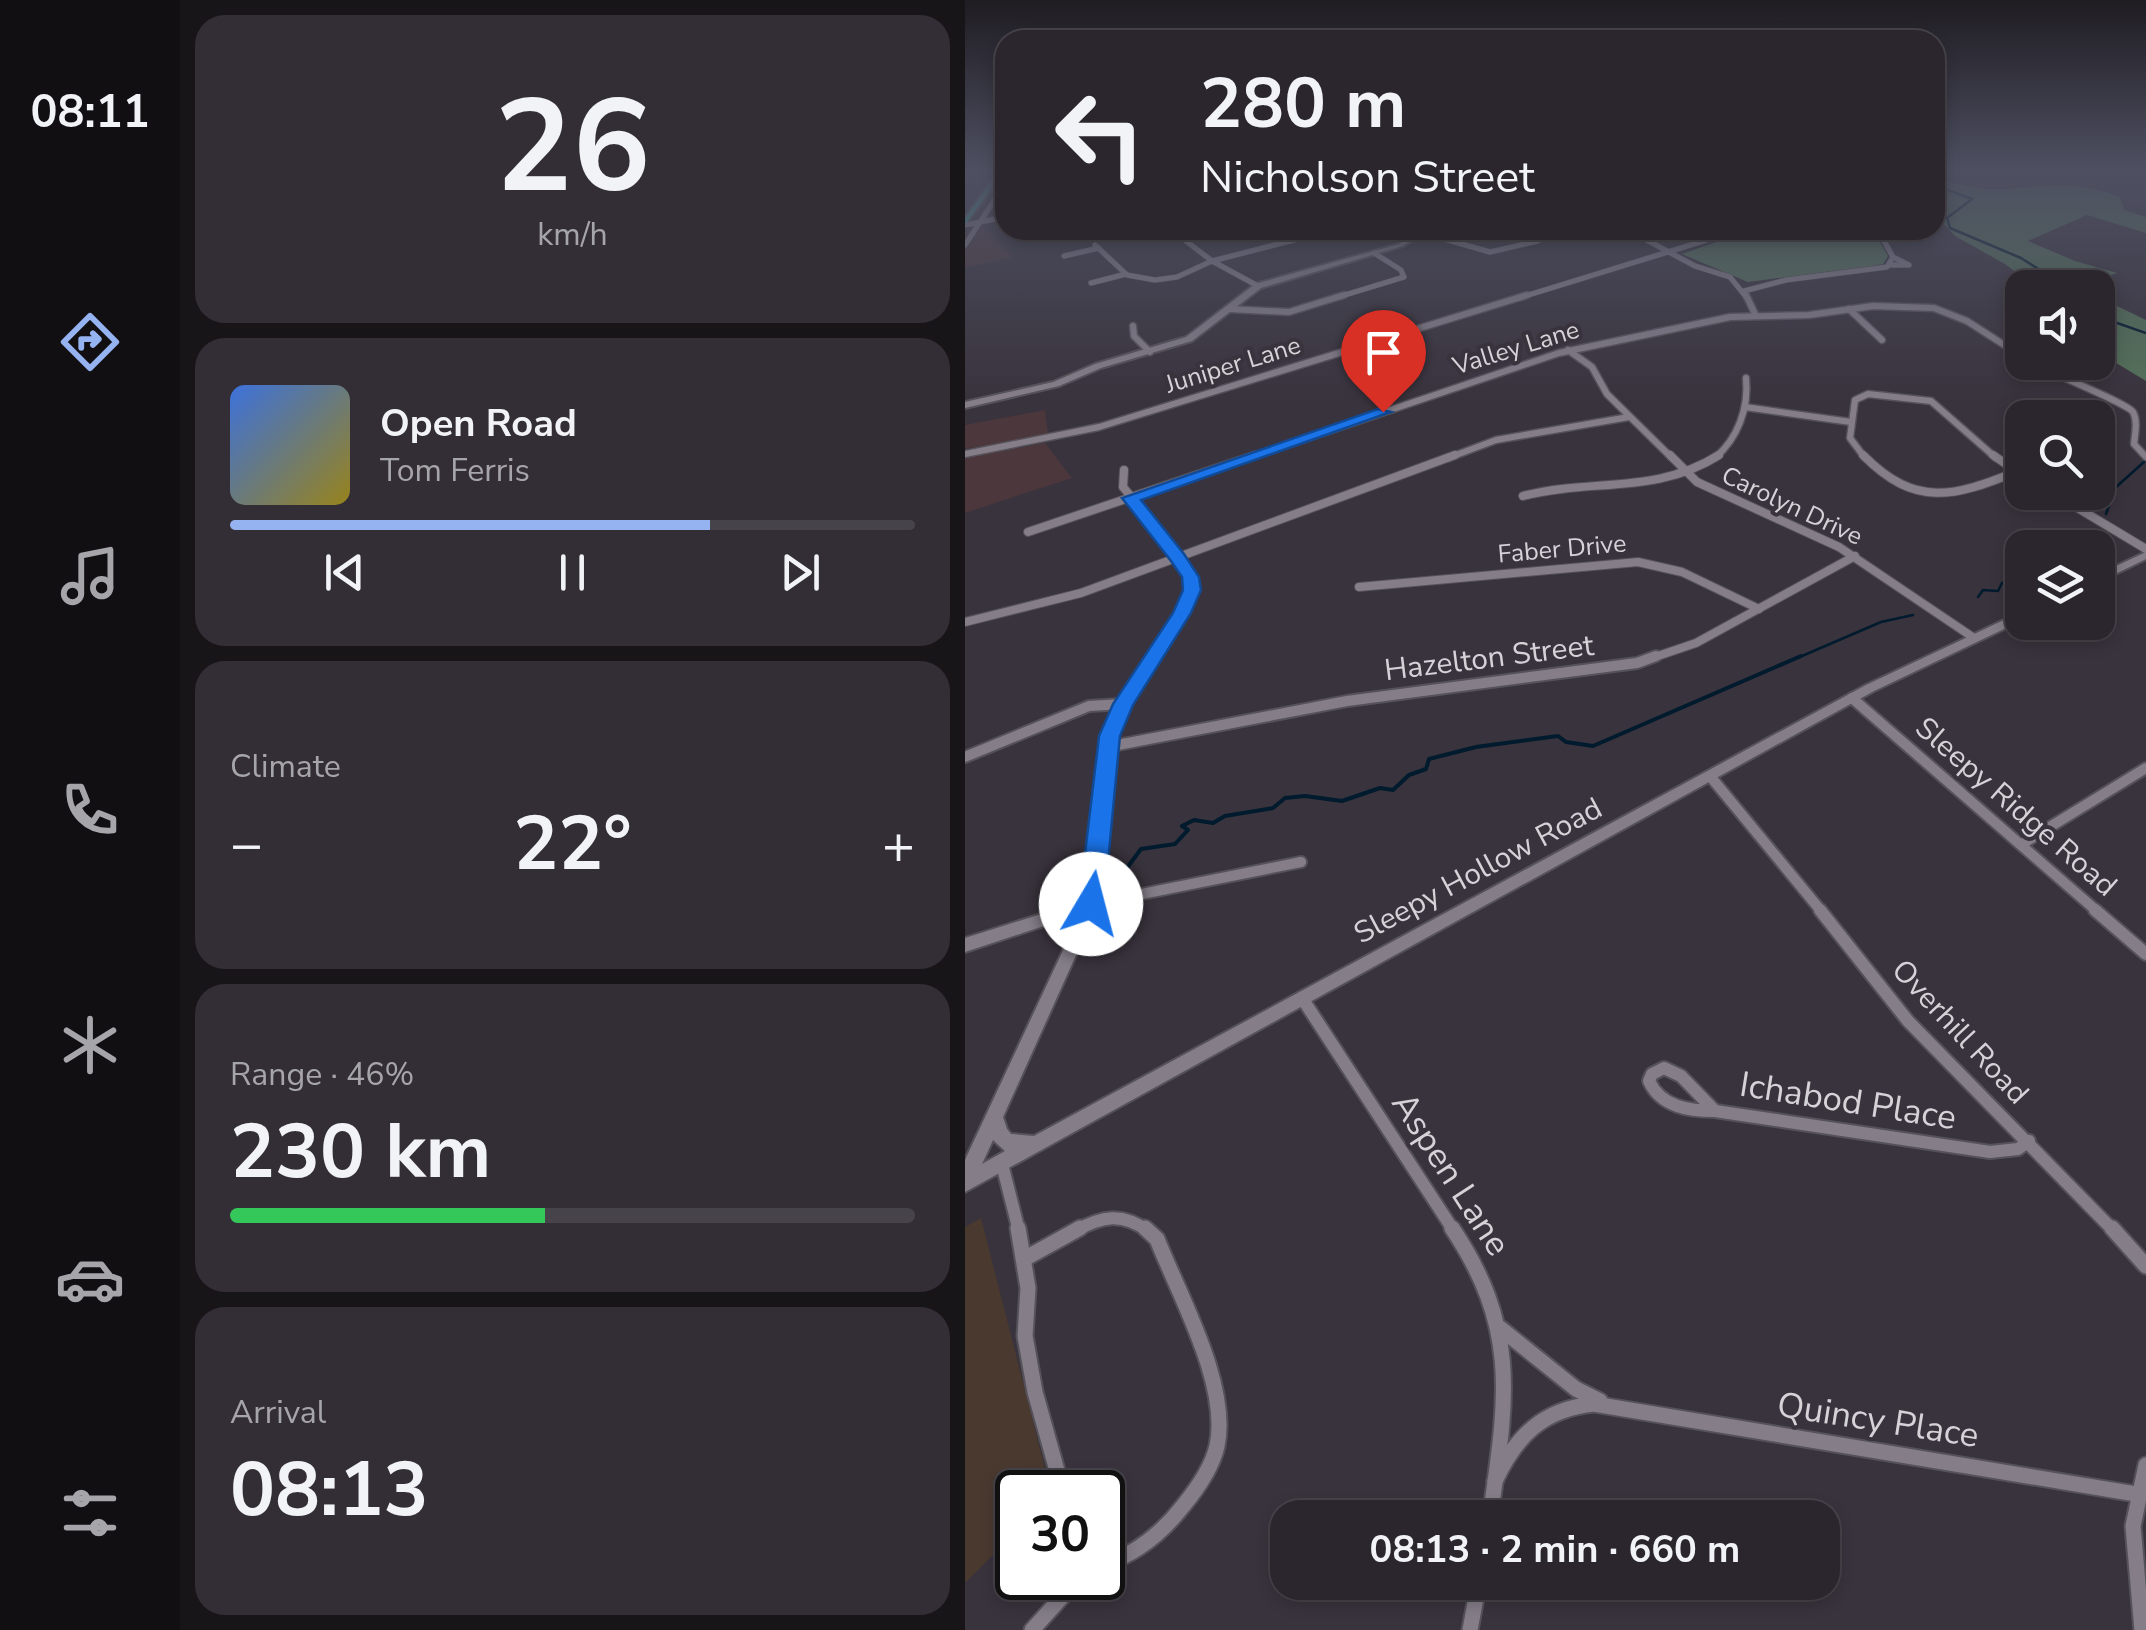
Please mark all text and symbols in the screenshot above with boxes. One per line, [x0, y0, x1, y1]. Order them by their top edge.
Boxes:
text: 280 m [1200, 56, 1406, 152]
text: 26 [494, 59, 651, 236]
icon: left [1035, 70, 1165, 200]
text: 08:11 [30, 82, 150, 143]
text: Nicholson Street [1200, 147, 1535, 208]
text: km/h [537, 213, 608, 256]
map controls [2005, 270, 2115, 640]
button: sound [2005, 270, 2115, 380]
icon: directions [55, 307, 125, 377]
pin [1341, 310, 1426, 413]
street label: Valley Lane [1448, 313, 1583, 384]
icon: arrive [1356, 325, 1411, 380]
street label: Juniper Lane [1160, 328, 1305, 402]
text: Open Road [380, 398, 577, 449]
button: search [2005, 400, 2115, 510]
text: Tom Ferris [380, 449, 530, 492]
street label: Carolyn Drive [1716, 458, 1868, 554]
street label: Faber Drive [1496, 526, 1628, 572]
button: layers [2005, 530, 2115, 640]
icon: music [55, 541, 125, 611]
icon: previous [317, 545, 372, 600]
icon: pause [545, 545, 600, 600]
icon: next [773, 545, 828, 600]
street label: Hazelton Street [1382, 625, 1596, 691]
street label: Sleepy Ridge Road [1906, 708, 2126, 906]
text: Climate [230, 745, 341, 788]
icon: phone [55, 775, 125, 845]
street label: Sleepy Hollow Road [1347, 788, 1609, 954]
text: 22° [513, 793, 632, 895]
text: − [230, 807, 263, 882]
text: + [882, 807, 915, 882]
position arrow [1039, 852, 1143, 956]
street label: Overhill Road [1882, 951, 2038, 1113]
icon: climate [55, 1010, 125, 1080]
text: Range · 46% [230, 1053, 414, 1096]
street label: Ichabod Place [1736, 1061, 1960, 1141]
street label: Aspen Lane [1381, 1083, 1521, 1265]
text: 230 km [230, 1101, 491, 1203]
icon: car [55, 1244, 125, 1314]
street label: Quincy Place [1774, 1381, 1982, 1459]
text: Arrival [230, 1391, 326, 1434]
text: 08:13 [230, 1439, 429, 1541]
speed limit sign: 30 [995, 1470, 1125, 1600]
icon: filters [55, 1478, 125, 1548]
text: 08:13 · 2 min · 660 m [1370, 1524, 1740, 1575]

